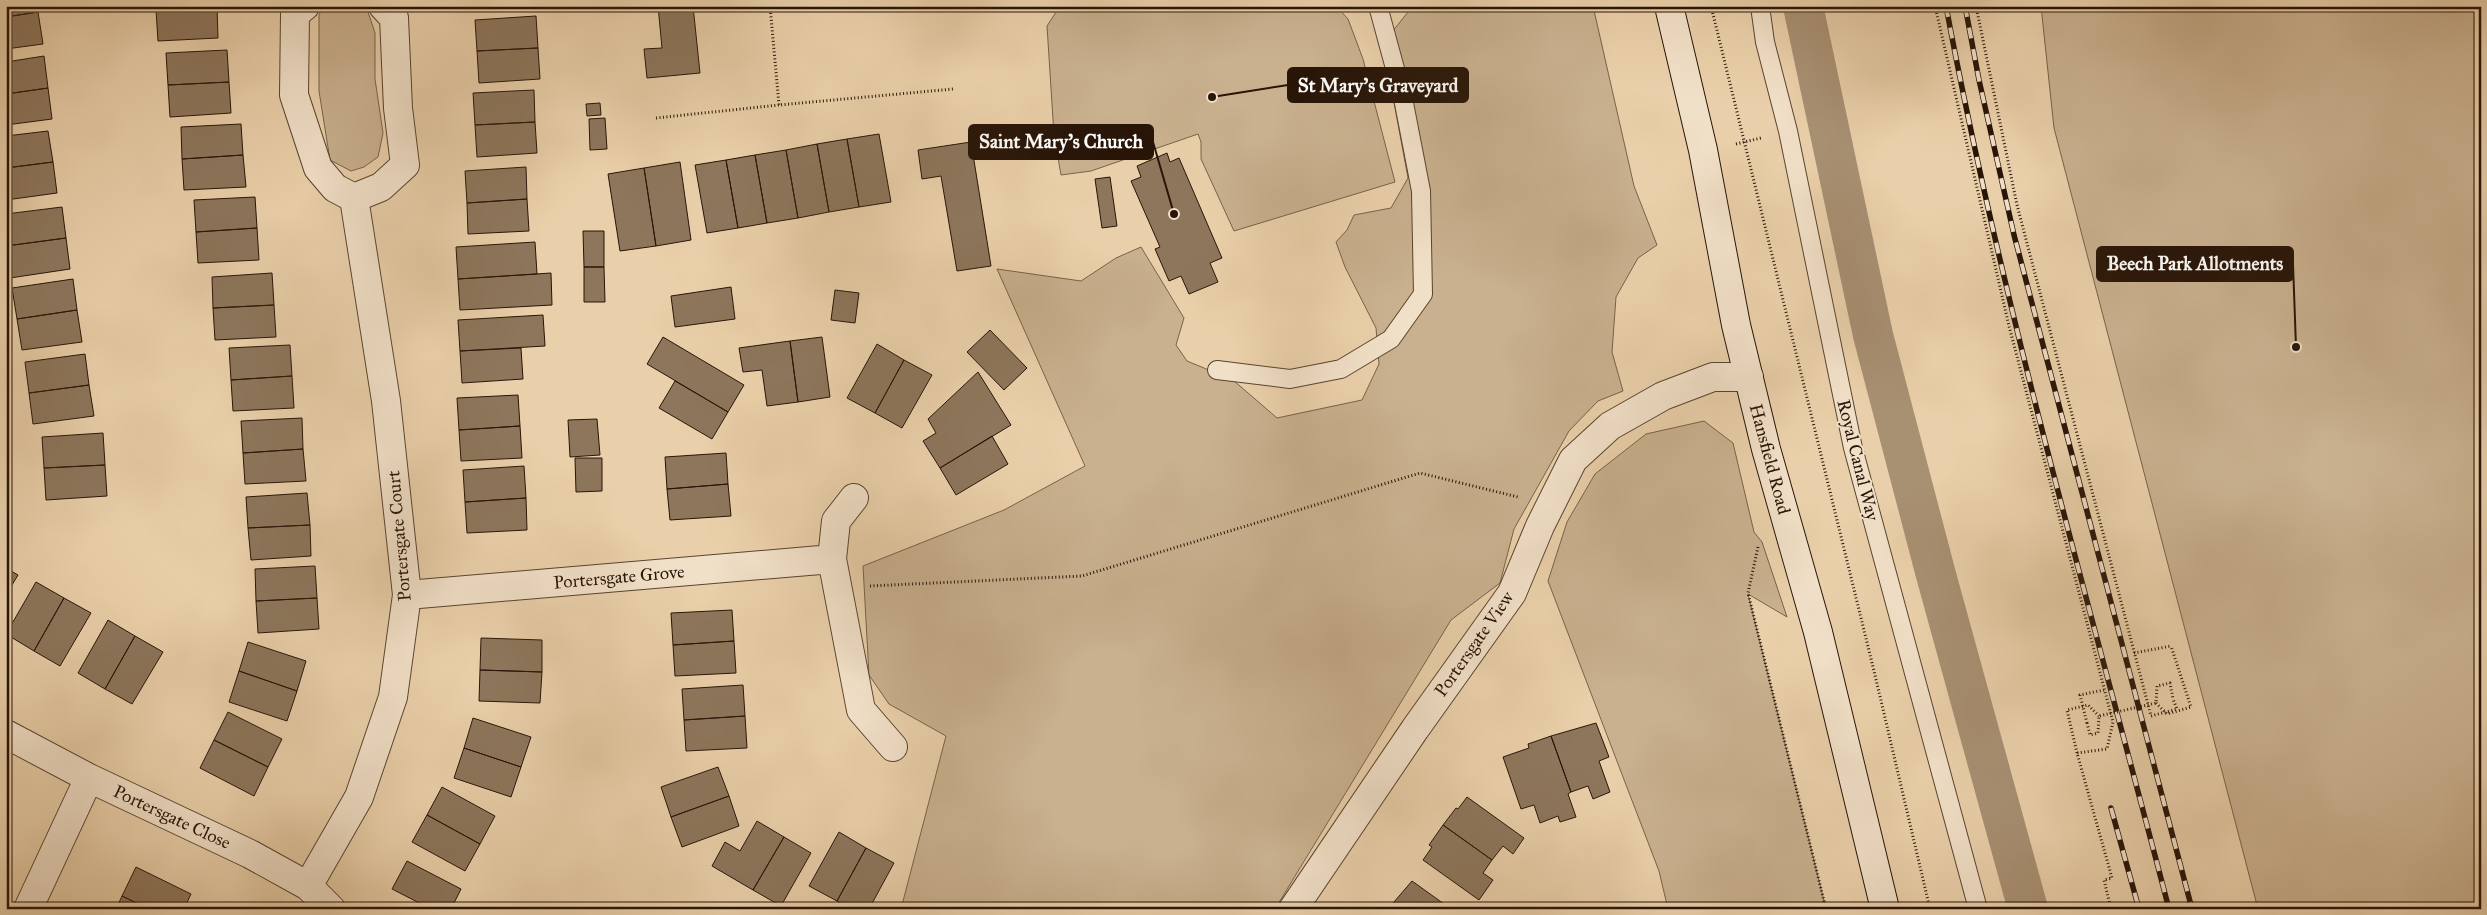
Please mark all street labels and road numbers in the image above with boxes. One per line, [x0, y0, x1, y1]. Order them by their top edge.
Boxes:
street label: Royal Canal Way [1832, 397, 1884, 523]
street label: Hansfield Road [1745, 401, 1795, 517]
street label: Portersgate Court [382, 469, 417, 602]
street label: Portersgate Grove [553, 560, 686, 595]
street label: Portersgate View [1430, 587, 1519, 701]
street label: Portersgate Close [109, 780, 234, 855]

